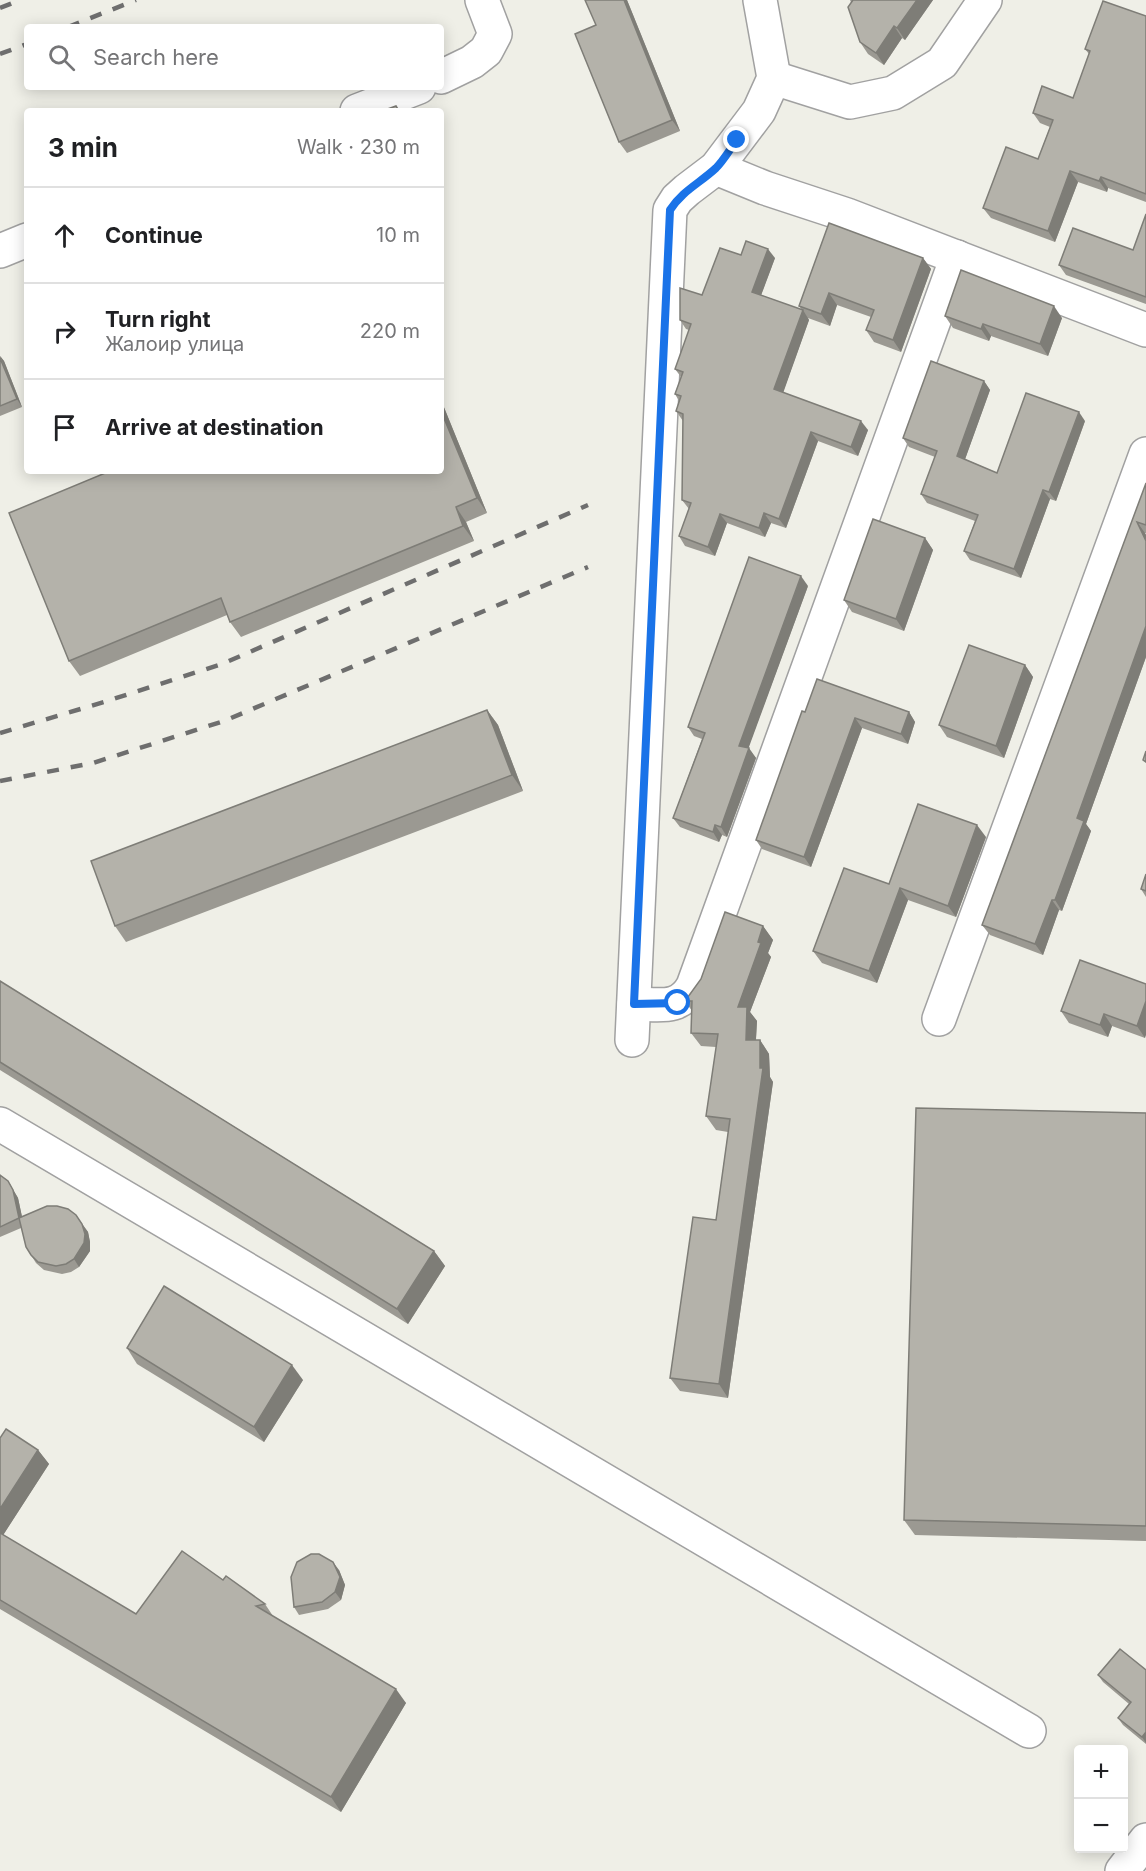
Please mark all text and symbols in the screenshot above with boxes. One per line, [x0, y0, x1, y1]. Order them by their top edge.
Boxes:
search box [24, 24, 444, 90]
icon: search [45, 41, 78, 74]
text: Search here [93, 44, 219, 70]
route end [723, 126, 749, 152]
text: 3 min [48, 132, 118, 163]
text: Walk · 230 m [297, 135, 420, 159]
icon: ahead [48, 219, 81, 252]
text: Continue [105, 222, 203, 248]
text: 10 m [376, 223, 420, 247]
text: Turn right [105, 306, 211, 332]
icon: right [48, 315, 81, 348]
text: 220 m [360, 319, 420, 343]
text: Жалоир улица [105, 332, 244, 356]
icon: arrive [48, 411, 81, 444]
text: Arrive at destination [105, 414, 324, 440]
route start [664, 989, 690, 1015]
map controls [1074, 1745, 1128, 1853]
button: + [1074, 1745, 1128, 1799]
button: − [1074, 1799, 1128, 1853]

